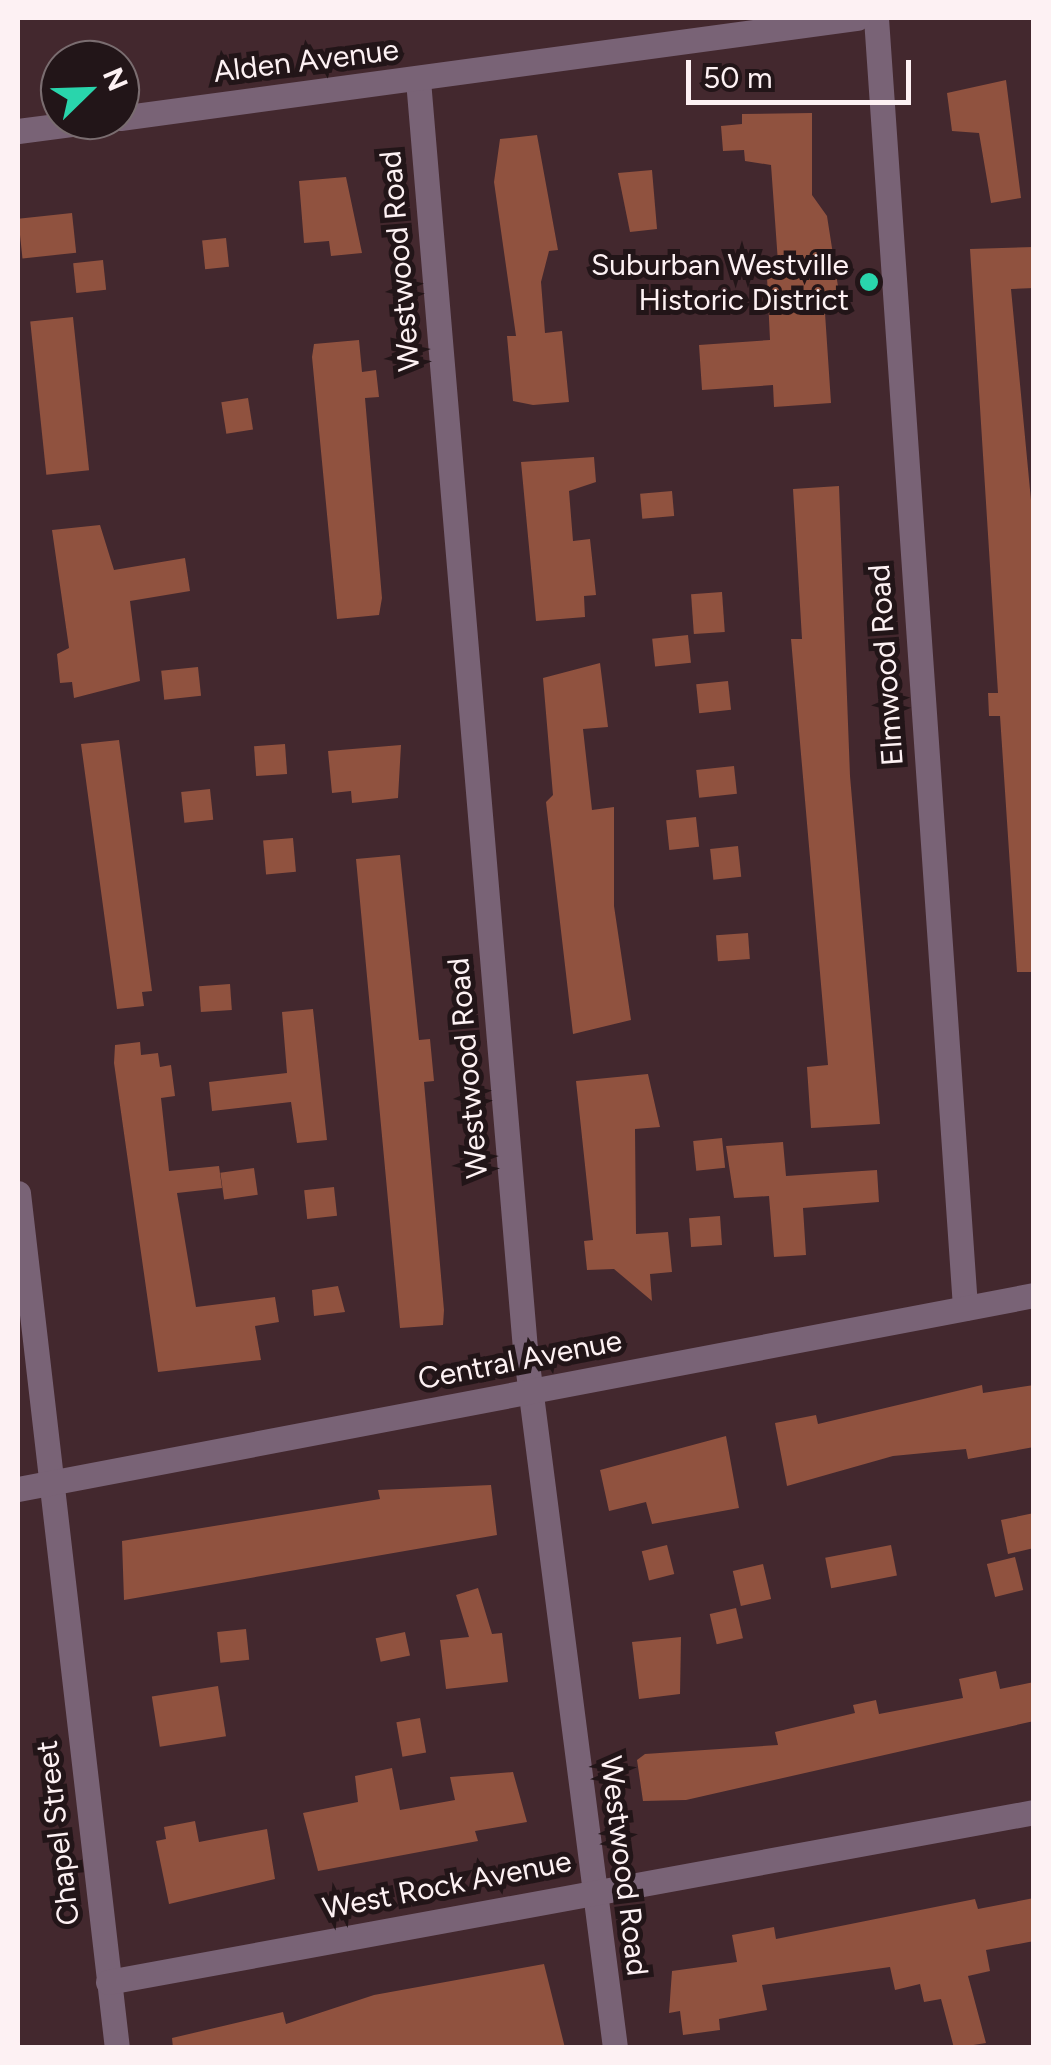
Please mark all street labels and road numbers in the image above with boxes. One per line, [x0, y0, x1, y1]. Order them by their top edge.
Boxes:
street label: Alden Avenue [211, 32, 401, 90]
street label: Westwood Road [372, 149, 428, 373]
street label: Elmwood Road [861, 563, 911, 767]
street label: Westwood Road [440, 956, 496, 1180]
street label: Central Avenue [415, 1323, 625, 1397]
street label: Chapel Street [29, 1739, 87, 1927]
street label: Westwood Road [593, 1754, 655, 1978]
street label: West Rock Avenue [320, 1843, 574, 1927]

